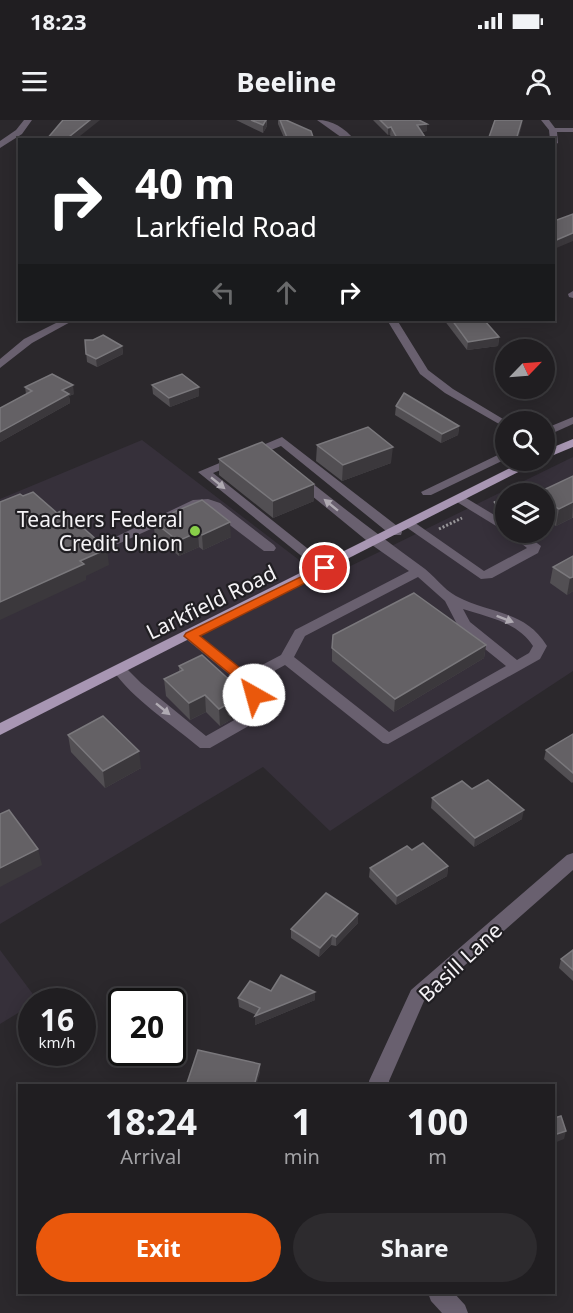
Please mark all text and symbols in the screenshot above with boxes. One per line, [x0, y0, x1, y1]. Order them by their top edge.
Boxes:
text: 18:23 [30, 6, 87, 36]
text: Beeline [237, 63, 336, 100]
icon: menu [18, 65, 51, 98]
icon: person [522, 65, 555, 98]
text: 40 m [135, 154, 235, 211]
icon: right [36, 162, 114, 240]
text: Larkfield Road [135, 208, 317, 245]
icon: left [207, 276, 240, 309]
icon: ahead [270, 276, 303, 309]
icon: right [333, 276, 366, 309]
north arrow [495, 339, 555, 399]
map controls [495, 339, 555, 543]
button: search [495, 411, 555, 471]
one-way arrow [210, 477, 226, 490]
button: layers [495, 483, 555, 543]
one-way arrow [324, 499, 339, 512]
place label: Teachers Federal Credit Union [17, 505, 183, 557]
marker: Teachers Federal Credit Union [188, 524, 202, 538]
pin [299, 542, 350, 593]
icon: arrive [308, 551, 341, 584]
street label: Larkfield Road [141, 558, 281, 646]
one-way arrow [496, 615, 514, 624]
position arrow [222, 663, 286, 727]
one-way arrow [155, 703, 171, 716]
street label: Basill Lane [412, 916, 508, 1008]
speed limit sign: 20 [108, 988, 186, 1066]
text: 16 [40, 999, 74, 1040]
text: km/h [39, 1032, 75, 1052]
text: 18:24 [105, 1097, 197, 1146]
text: 1 [292, 1097, 312, 1146]
text: 100 [407, 1097, 468, 1146]
text: Arrival [120, 1143, 181, 1170]
text: min [284, 1143, 320, 1170]
text: m [428, 1143, 447, 1170]
button: Exit [36, 1213, 281, 1282]
button: Share [293, 1213, 537, 1282]

